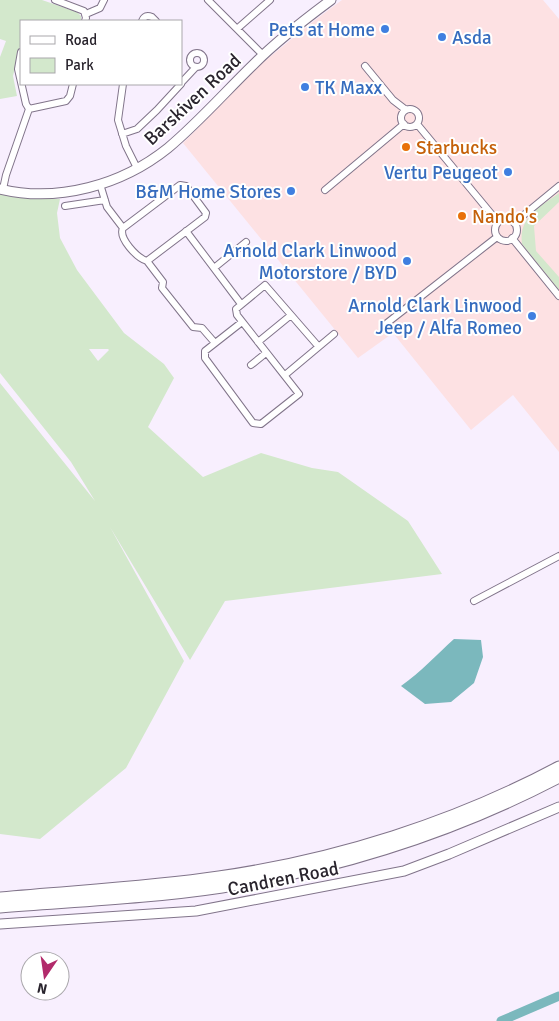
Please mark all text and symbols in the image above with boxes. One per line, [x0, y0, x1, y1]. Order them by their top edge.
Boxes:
place label: Pets at Home [268, 18, 375, 42]
legend [20, 20, 182, 85]
marker: Pets at Home [379, 23, 391, 35]
place label: Asda [452, 26, 492, 50]
text: Road [65, 31, 97, 49]
marker: Asda [436, 31, 448, 43]
street label: Barskiven Road [139, 49, 246, 151]
text: Park [65, 56, 94, 74]
place label: TK Maxx [315, 76, 383, 100]
marker: TK Maxx [299, 81, 311, 93]
place label: Starbucks [416, 136, 497, 160]
marker: Starbucks [400, 141, 412, 153]
place label: Vertu Peugeot [384, 161, 498, 185]
marker: Vertu Peugeot [502, 166, 514, 178]
place label: B&M Home Stores [135, 180, 281, 204]
marker: B&M Home Stores [285, 185, 297, 197]
place label: Nando's [472, 205, 537, 229]
marker: Nando's [456, 210, 468, 222]
place label: Arnold Clark Linwood Motorstore / BYD [223, 239, 397, 285]
marker: Arnold Clark Linwood Motorstore / BYD [401, 255, 413, 267]
place label: Arnold Clark Linwood Jeep / Alfa Romeo [348, 294, 522, 340]
marker: Arnold Clark Linwood Jeep / Alfa Romeo [526, 310, 538, 322]
street label: Candren Road [226, 856, 341, 902]
north arrow [20, 951, 70, 1001]
text: N [36, 979, 49, 998]

